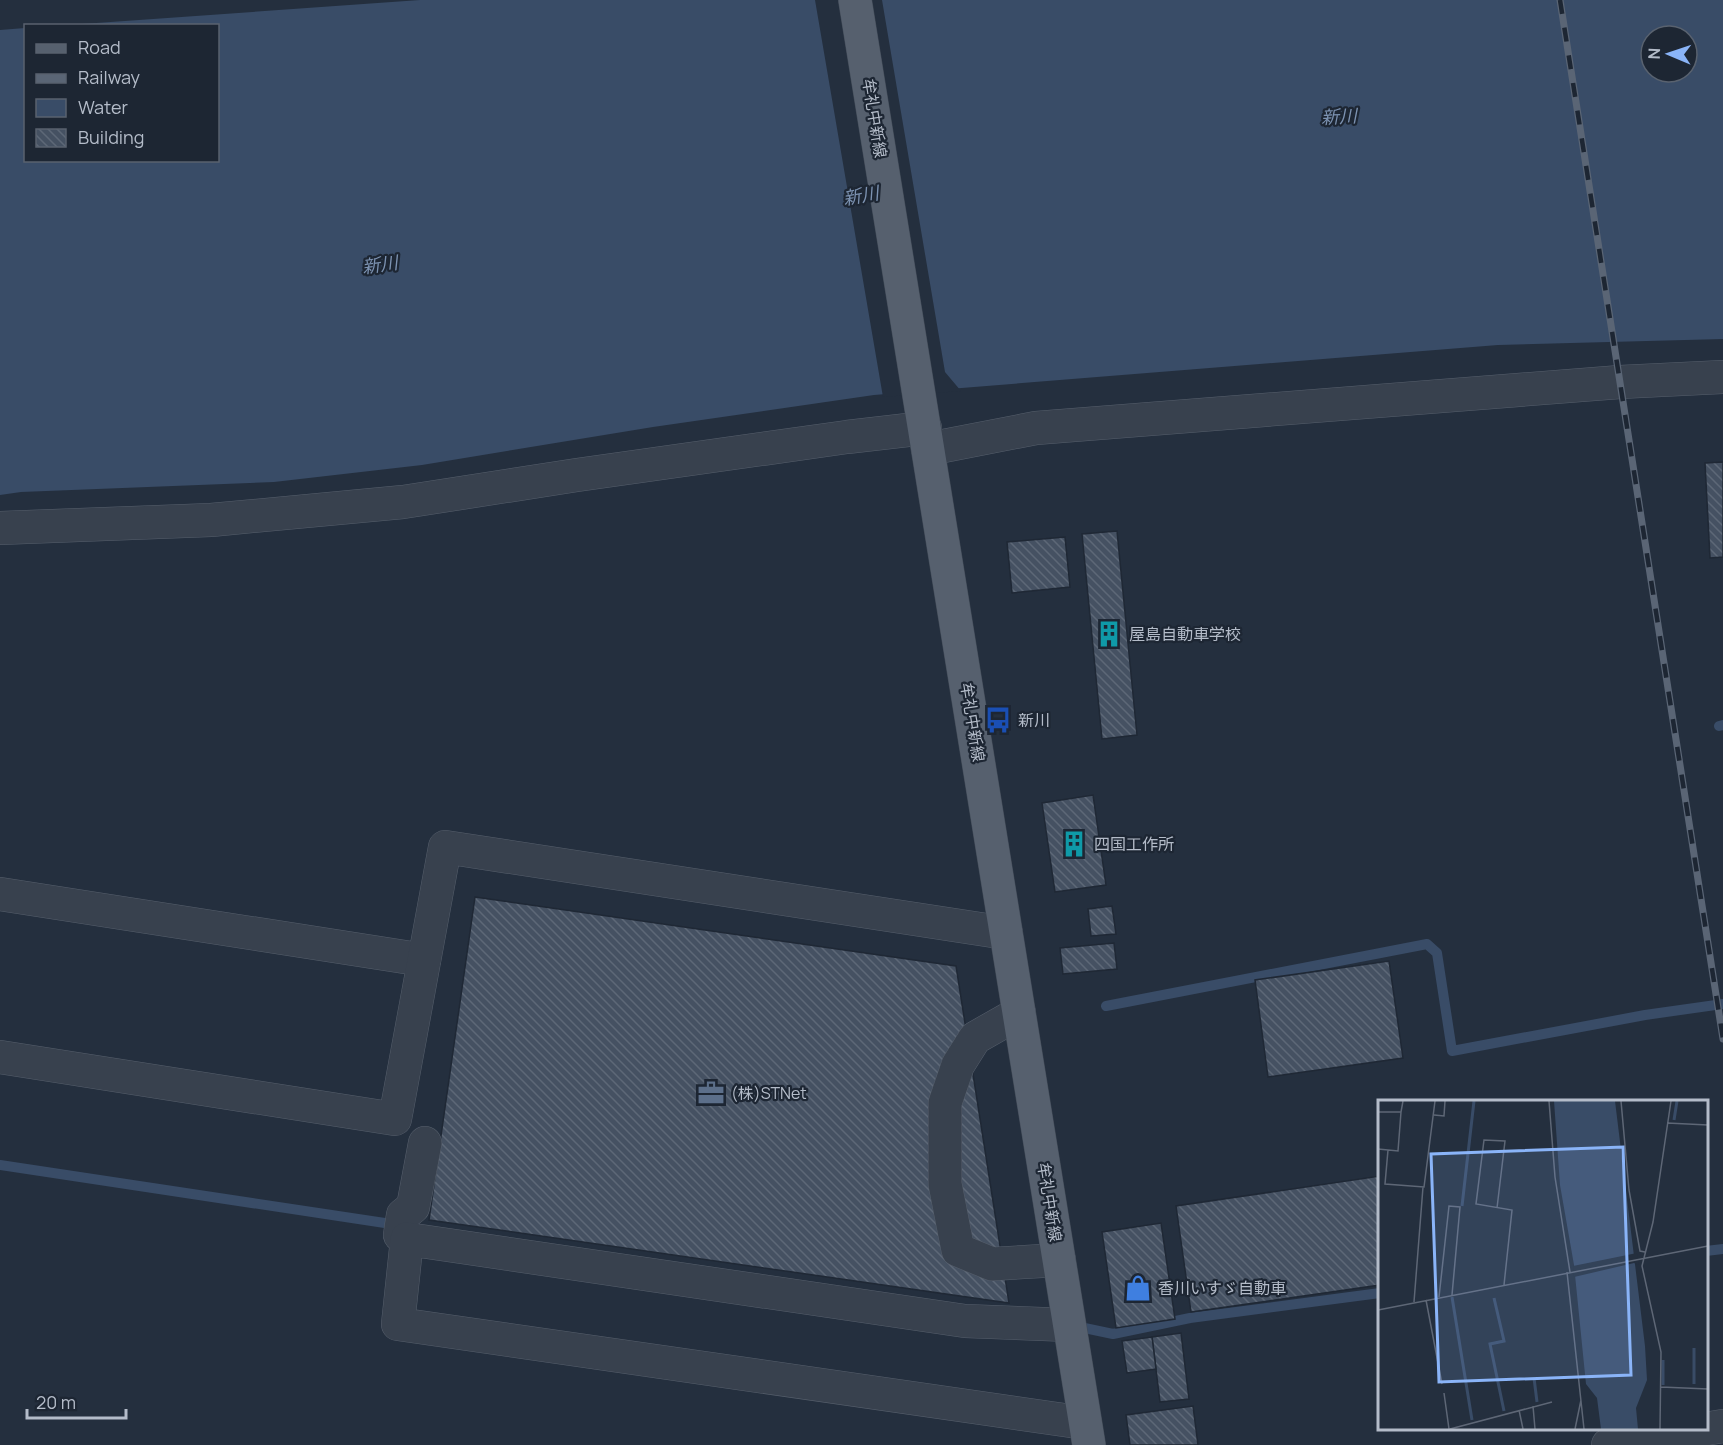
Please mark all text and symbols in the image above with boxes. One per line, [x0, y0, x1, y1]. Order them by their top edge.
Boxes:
legend [24, 24, 219, 162]
north arrow [1639, 24, 1699, 84]
text: Road [78, 35, 121, 59]
text: N [1643, 47, 1665, 60]
text: Railway [78, 65, 140, 89]
street label: 牟礼中新線 [858, 77, 892, 159]
text: Water [78, 95, 128, 119]
water label: 新川 [1320, 103, 1360, 129]
text: Building [78, 125, 144, 149]
water label: 新川 [841, 180, 883, 210]
water label: 新川 [360, 249, 401, 278]
building icon: 屋島自動車学校 [1094, 619, 1124, 649]
place label: 屋島自動車学校 [1129, 623, 1241, 645]
street label: 牟礼中新線 [956, 681, 990, 763]
bus stop icon: 新川 [983, 705, 1013, 735]
place label: 新川 [1018, 709, 1050, 731]
building icon: 四国工作所 [1059, 829, 1089, 859]
place label: 四国工作所 [1094, 833, 1174, 855]
office icon: (株)STNet [696, 1078, 726, 1108]
place label: (株)STNet [731, 1082, 807, 1104]
inset map [1378, 1100, 1708, 1430]
street label: 牟礼中新線 [1033, 1161, 1067, 1243]
shop icon: 香川いすゞ自動車 [1123, 1273, 1153, 1303]
place label: 香川いすゞ自動車 [1158, 1277, 1286, 1299]
scale bar [27, 1382, 126, 1420]
text: 20 m [36, 1390, 76, 1414]

